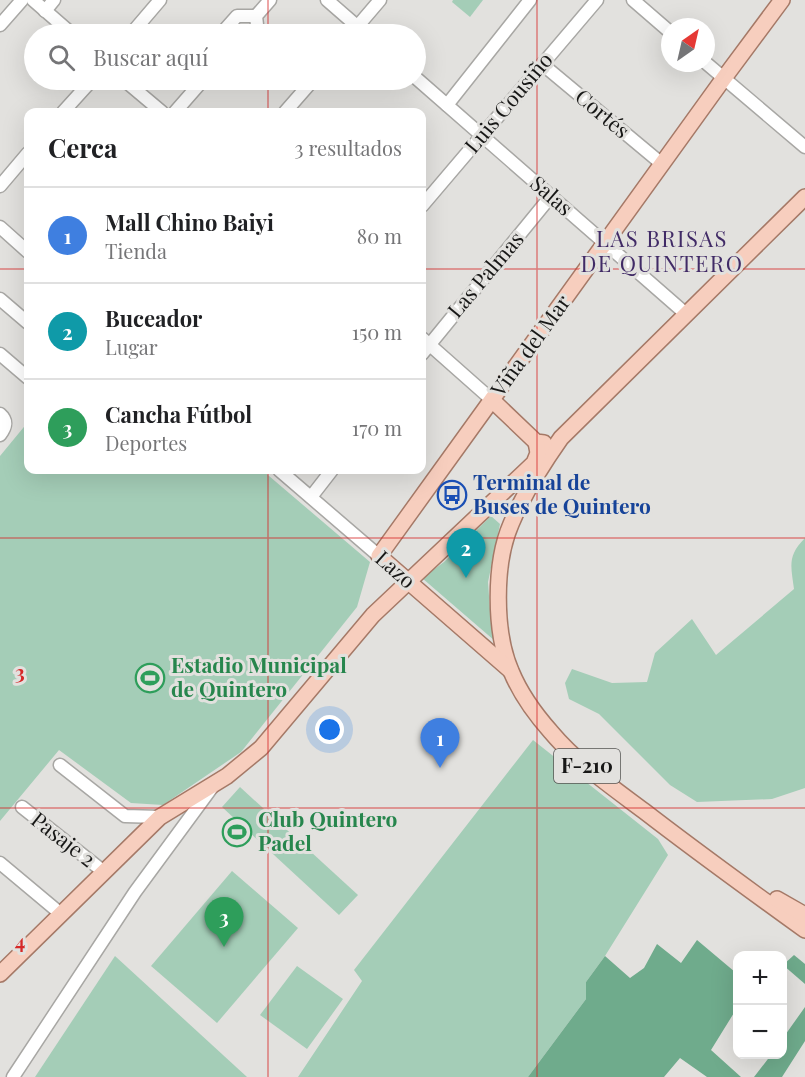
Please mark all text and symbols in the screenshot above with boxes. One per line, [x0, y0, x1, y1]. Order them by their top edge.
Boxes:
north arrow [661, 18, 715, 72]
search box [24, 24, 426, 90]
icon: search [45, 41, 78, 74]
text: Buscar aquí [93, 42, 208, 72]
street label: Luis Cousiño [457, 46, 558, 158]
street label: Cortés [570, 82, 636, 143]
text: Cerca [48, 130, 117, 165]
text: 3 resultados [295, 134, 402, 161]
street label: Salas [525, 168, 579, 221]
text: Mall Chino Baiyi [105, 207, 274, 237]
text: 1 [64, 222, 71, 249]
text: 80 m [357, 222, 402, 249]
district label: LAS BRISAS DE QUINTERO [581, 223, 743, 278]
street label: Las Palmas [440, 225, 529, 323]
text: Tienda [105, 237, 167, 264]
street label: Viña del Mar [483, 288, 576, 402]
text: Buceador [105, 303, 202, 333]
text: 2 [62, 318, 73, 345]
text: 150 m [352, 318, 402, 345]
text: Lugar [105, 333, 158, 360]
text: Cancha Fútbol [105, 399, 252, 429]
text: 3 [63, 414, 72, 441]
text: 170 m [352, 414, 402, 441]
text: Deportes [105, 429, 187, 456]
place label: Terminal de Buses de Quintero [473, 467, 651, 519]
bus stop icon: Terminal de Buses de Quintero [436, 479, 468, 511]
pin: 2 [446, 528, 486, 578]
street label: Lazo [370, 543, 422, 594]
place label: Estadio Municipal de Quintero [171, 650, 347, 702]
text: 3 [15, 658, 25, 685]
sports icon: Estadio Municipal de Quintero [134, 662, 166, 694]
your location [315, 715, 344, 744]
pin: 1 [420, 718, 460, 768]
road number: F-210 [554, 749, 620, 783]
place label: Club Quintero Padel [258, 804, 397, 856]
street label: Pasaje 2 [26, 805, 102, 872]
sports icon: Club Quintero Padel [221, 816, 253, 848]
pin: 3 [204, 898, 244, 947]
text: 4 [15, 927, 25, 954]
map controls [733, 951, 787, 1059]
button: + [733, 951, 787, 1005]
button: − [733, 1005, 787, 1059]

